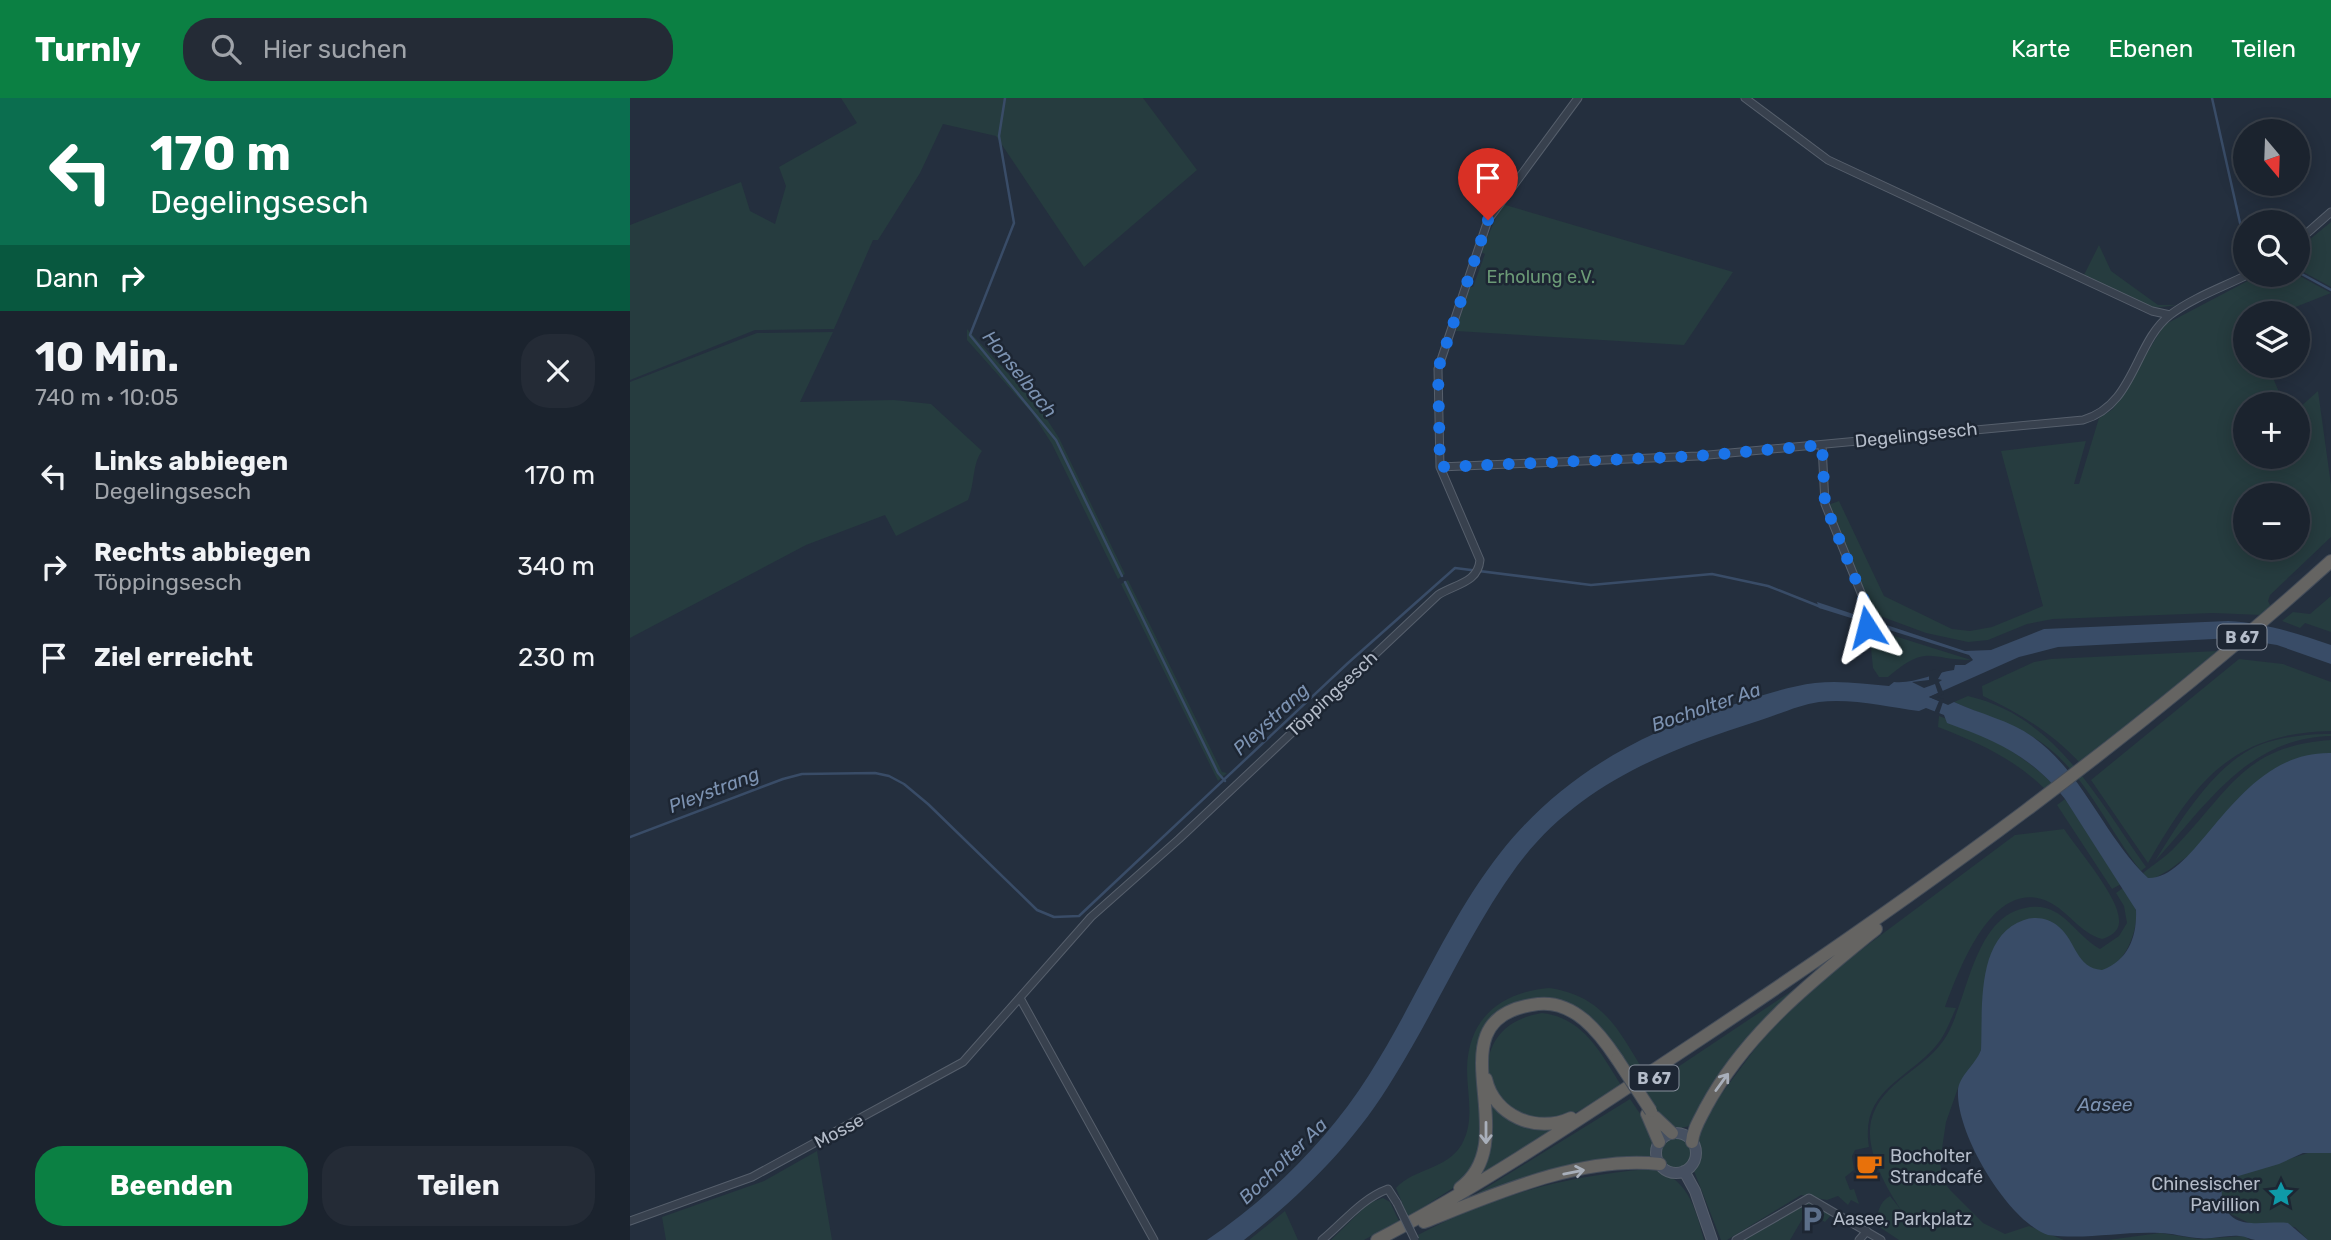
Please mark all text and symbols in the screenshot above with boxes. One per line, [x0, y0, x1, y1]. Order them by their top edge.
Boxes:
search box [183, 18, 673, 81]
text: Turnly [35, 30, 141, 69]
icon: search [207, 30, 245, 68]
text: Hier suchen [263, 34, 407, 65]
text: Karte [2011, 35, 2071, 63]
text: Ebenen [2109, 35, 2193, 63]
text: Teilen [2231, 35, 2296, 63]
north arrow [2233, 119, 2310, 196]
map controls [2233, 119, 2310, 560]
text: 170 m [150, 124, 291, 182]
icon: left [35, 126, 126, 217]
pin [1458, 148, 1518, 220]
icon: arrive [1469, 159, 1507, 197]
text: Degelingsesch [150, 183, 369, 221]
button: search [2233, 210, 2310, 287]
icon: right [113, 259, 151, 297]
text: Dann [35, 263, 99, 294]
park label: Erholung e.V. [1487, 266, 1595, 288]
button: layers [2233, 301, 2310, 378]
water label: Honselbach [978, 326, 1062, 422]
text: 10 Min. [35, 332, 179, 382]
button: close [521, 334, 595, 408]
text: 740 m · 10:05 [35, 383, 178, 411]
button: + [2233, 392, 2310, 469]
street label: Degelingsesch [1854, 418, 1978, 452]
text: Links abbiegen [94, 446, 288, 477]
icon: left [35, 457, 73, 495]
text: 170 m [525, 460, 595, 491]
text: Degelingsesch [94, 477, 251, 505]
button: − [2233, 483, 2310, 560]
text: Rechts abbiegen [94, 537, 311, 568]
icon: right [35, 548, 73, 586]
text: 340 m [517, 551, 595, 582]
text: Töppingsesch [94, 568, 242, 596]
position arrow [1830, 590, 1904, 664]
road number: B 67 [2218, 624, 2266, 650]
icon: arrive [35, 639, 73, 677]
text: Ziel erreicht [94, 642, 253, 673]
text: 230 m [518, 642, 595, 673]
street label: Töppingsesch [1282, 646, 1382, 742]
water label: Pleystrang [1228, 678, 1314, 760]
water label: Bocholter Aa [1648, 678, 1764, 736]
water label: Pleystrang [665, 762, 763, 818]
road number: B 67 [1630, 1066, 1678, 1090]
one-way arrow [1714, 1072, 1729, 1091]
water label: Aasee [2077, 1093, 2133, 1116]
street label: Mosse [810, 1109, 868, 1153]
water label: Bocholter Aa [1234, 1113, 1332, 1209]
one-way arrow [1479, 1121, 1493, 1144]
place label: Bocholter Strandcafé [1890, 1145, 1983, 1188]
button: Beenden [35, 1146, 308, 1226]
button: Teilen [322, 1146, 595, 1226]
cafe icon: Bocholter Strandcafé [1854, 1151, 1884, 1181]
one-way arrow [1562, 1165, 1585, 1178]
place label: Chinesischer Pavillion [2151, 1173, 2260, 1216]
place icon: Chinesischer Pavillion [2266, 1179, 2296, 1209]
parking icon: Aasee, Parkplatz [1797, 1204, 1827, 1234]
place label: Aasee, Parkplatz [1833, 1208, 1972, 1230]

